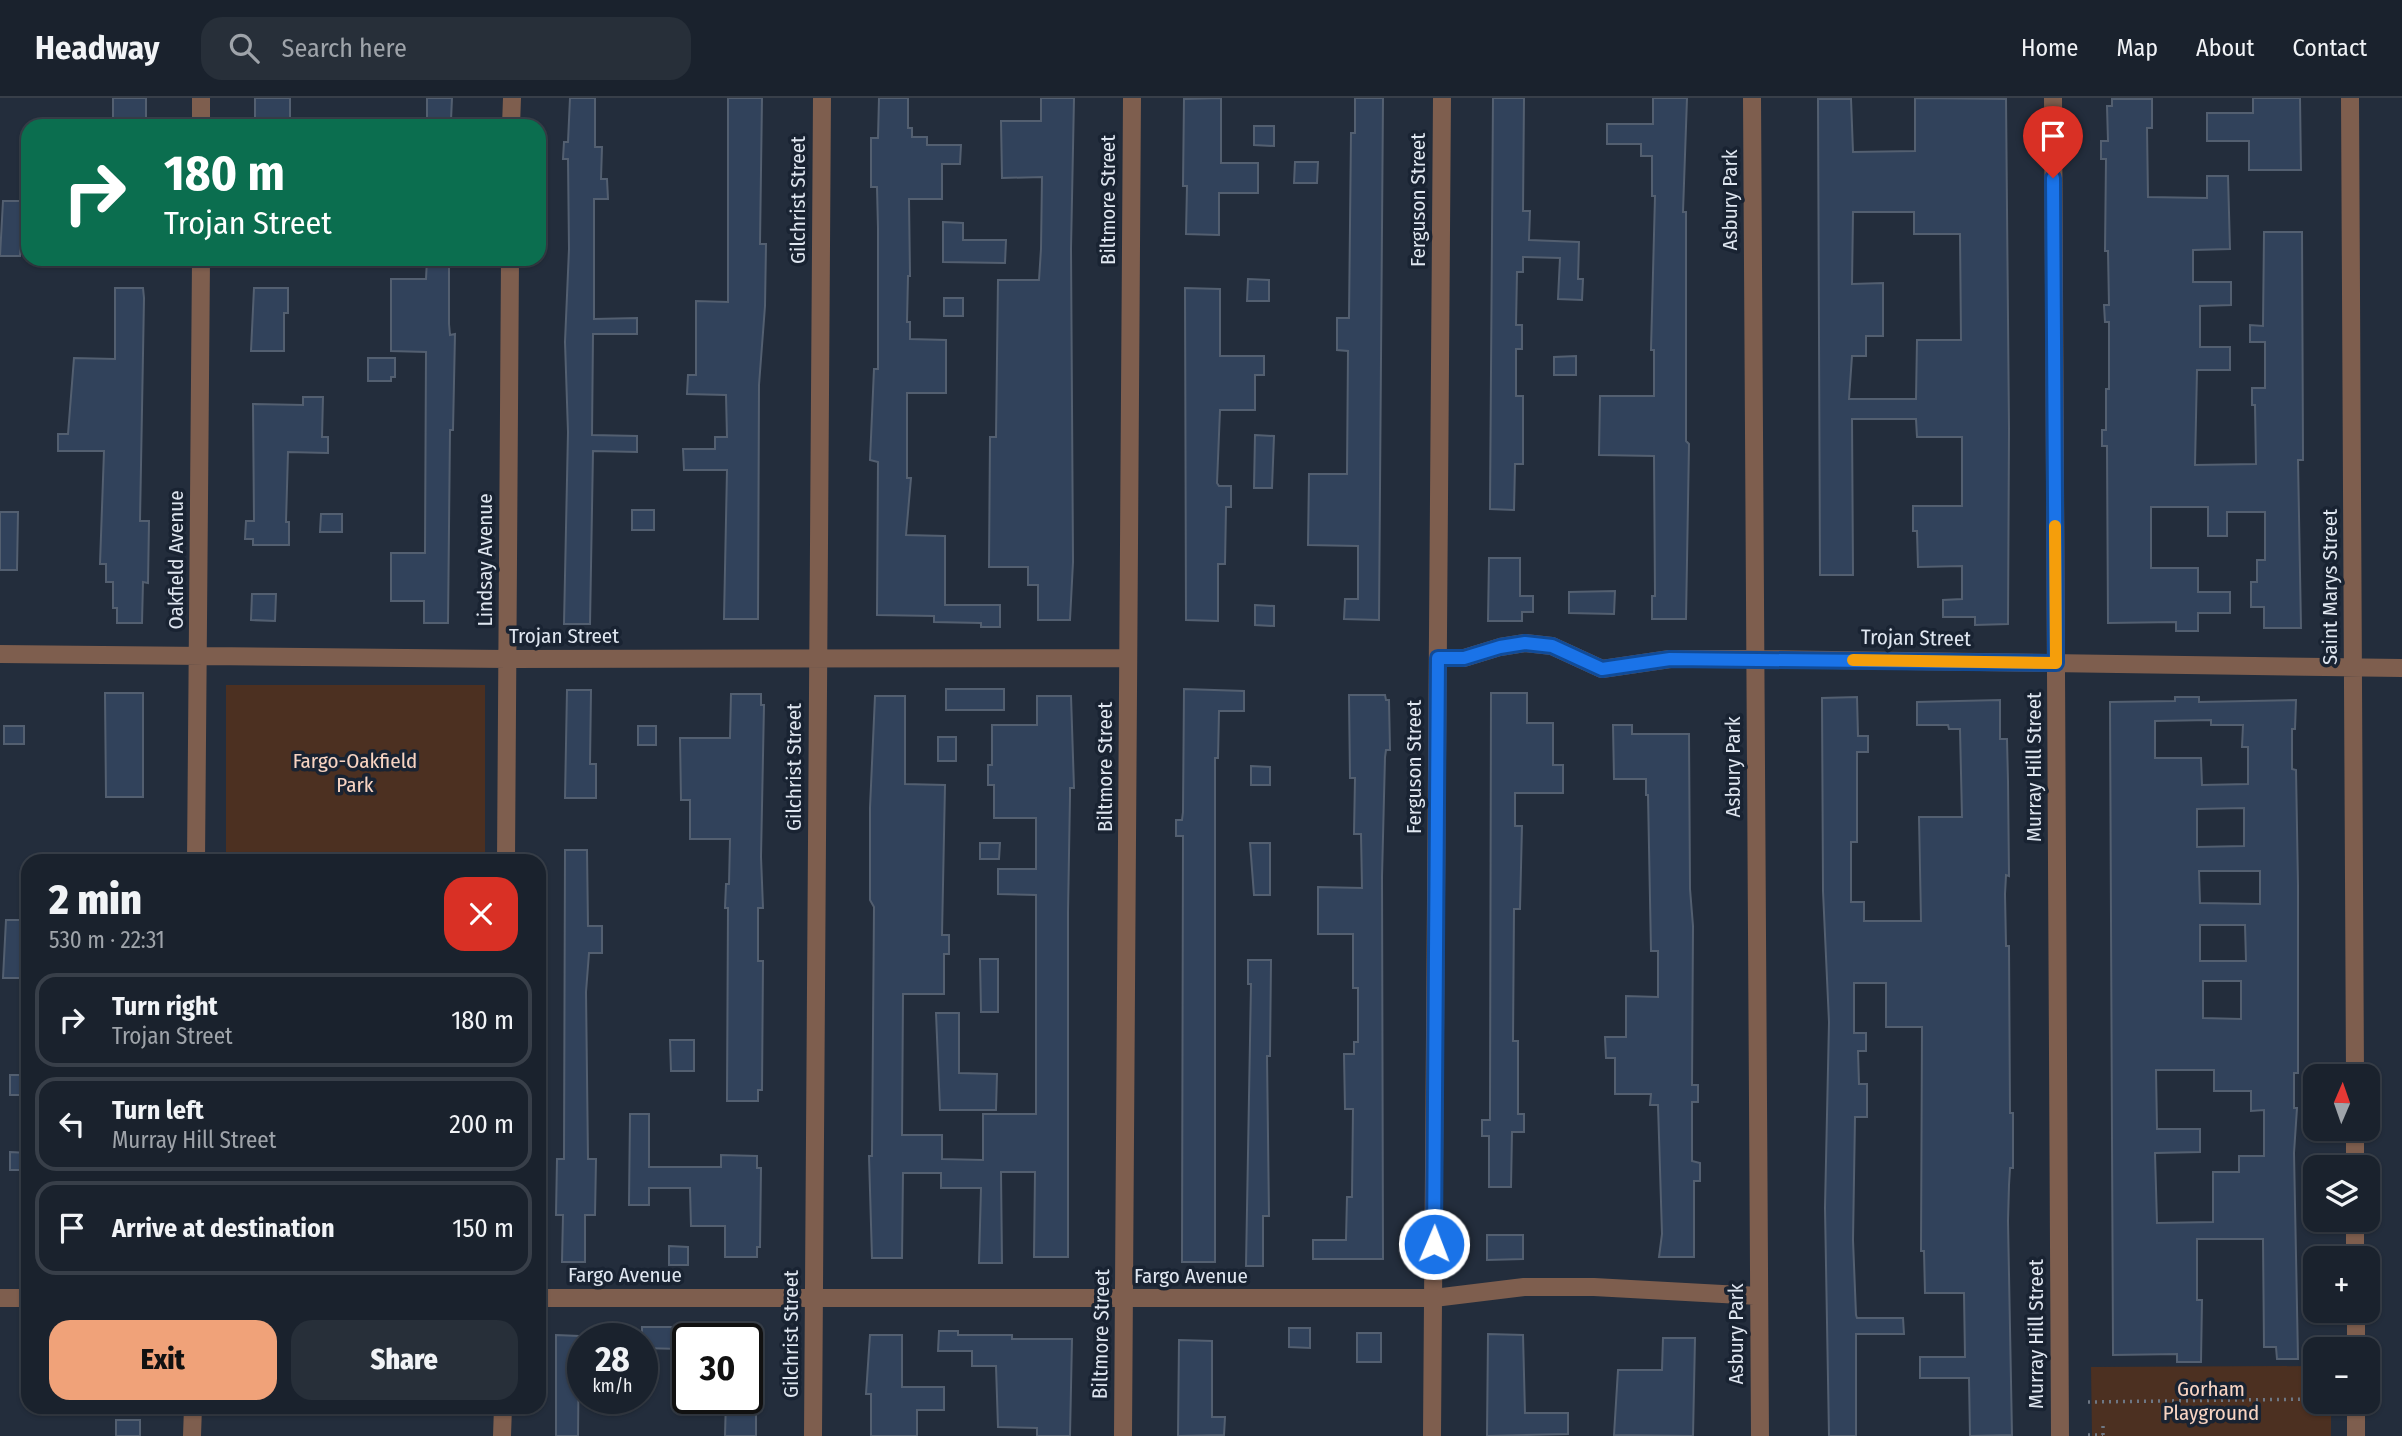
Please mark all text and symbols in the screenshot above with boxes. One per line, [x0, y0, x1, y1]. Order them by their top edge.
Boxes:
search box [201, 17, 691, 80]
text: Headway [35, 28, 159, 68]
icon: search [225, 29, 263, 67]
text: Search here [281, 33, 407, 64]
text: Home [2021, 34, 2078, 62]
text: Map [2116, 34, 2158, 62]
text: About [2196, 34, 2254, 62]
text: Contact [2292, 34, 2367, 62]
pin [2023, 106, 2083, 178]
icon: arrive [2034, 117, 2072, 155]
street label: Ferguson Street [1405, 133, 1431, 267]
street label: Biltmore Street [1095, 135, 1121, 265]
street label: Gilchrist Street [785, 136, 811, 264]
text: 180 m [164, 144, 285, 203]
icon: right [49, 147, 140, 238]
street label: Asbury Park [1717, 149, 1743, 251]
text: Trojan Street [164, 204, 332, 242]
street label: Oakfield Avenue [163, 490, 189, 630]
street label: Lindsay Avenue [472, 493, 498, 627]
street label: Saint Marys Street [2317, 509, 2343, 665]
street label: Trojan Street [509, 623, 619, 649]
street label: Trojan Street [1861, 624, 1971, 652]
street label: Murray Hill Street [2021, 692, 2047, 842]
street label: Ferguson Street [1401, 700, 1427, 834]
street label: Biltmore Street [1092, 702, 1118, 832]
street label: Gilchrist Street [781, 703, 807, 831]
street label: Asbury Park [1720, 716, 1746, 818]
park label: Fargo-Oakfield Park [293, 748, 417, 798]
text: 2 min [49, 875, 142, 925]
button: close [444, 877, 518, 951]
text: 530 m · 22:31 [49, 926, 165, 954]
text: Turn right [112, 991, 218, 1022]
icon: right [53, 1001, 91, 1039]
text: 180 m [451, 1005, 514, 1036]
text: Trojan Street [112, 1022, 233, 1050]
north arrow [2303, 1064, 2380, 1141]
map controls [2303, 1064, 2380, 1414]
text: Turn left [112, 1095, 204, 1126]
icon: left [53, 1105, 91, 1143]
text: 200 m [449, 1109, 514, 1140]
text: Murray Hill Street [112, 1126, 276, 1154]
button: layers [2303, 1155, 2380, 1232]
position arrow [1397, 1207, 1471, 1281]
icon: arrive [53, 1209, 91, 1247]
text: Arrive at destination [112, 1213, 335, 1244]
text: 150 m [452, 1213, 514, 1244]
button: + [2303, 1246, 2380, 1323]
street label: Murray Hill Street [2023, 1259, 2049, 1409]
street label: Fargo Avenue [568, 1262, 682, 1288]
street label: Fargo Avenue [1134, 1263, 1248, 1289]
street label: Biltmore Street [1087, 1269, 1115, 1399]
street label: Gilchrist Street [778, 1270, 804, 1398]
street label: Asbury Park [1723, 1283, 1749, 1385]
button: Exit [49, 1320, 277, 1400]
button: Share [291, 1320, 518, 1400]
speed limit sign: 30 [672, 1323, 763, 1414]
button: − [2303, 1337, 2380, 1414]
text: 28 [595, 1338, 630, 1380]
text: km/h [592, 1375, 633, 1397]
park label: Gorham Playground [2163, 1376, 2259, 1426]

